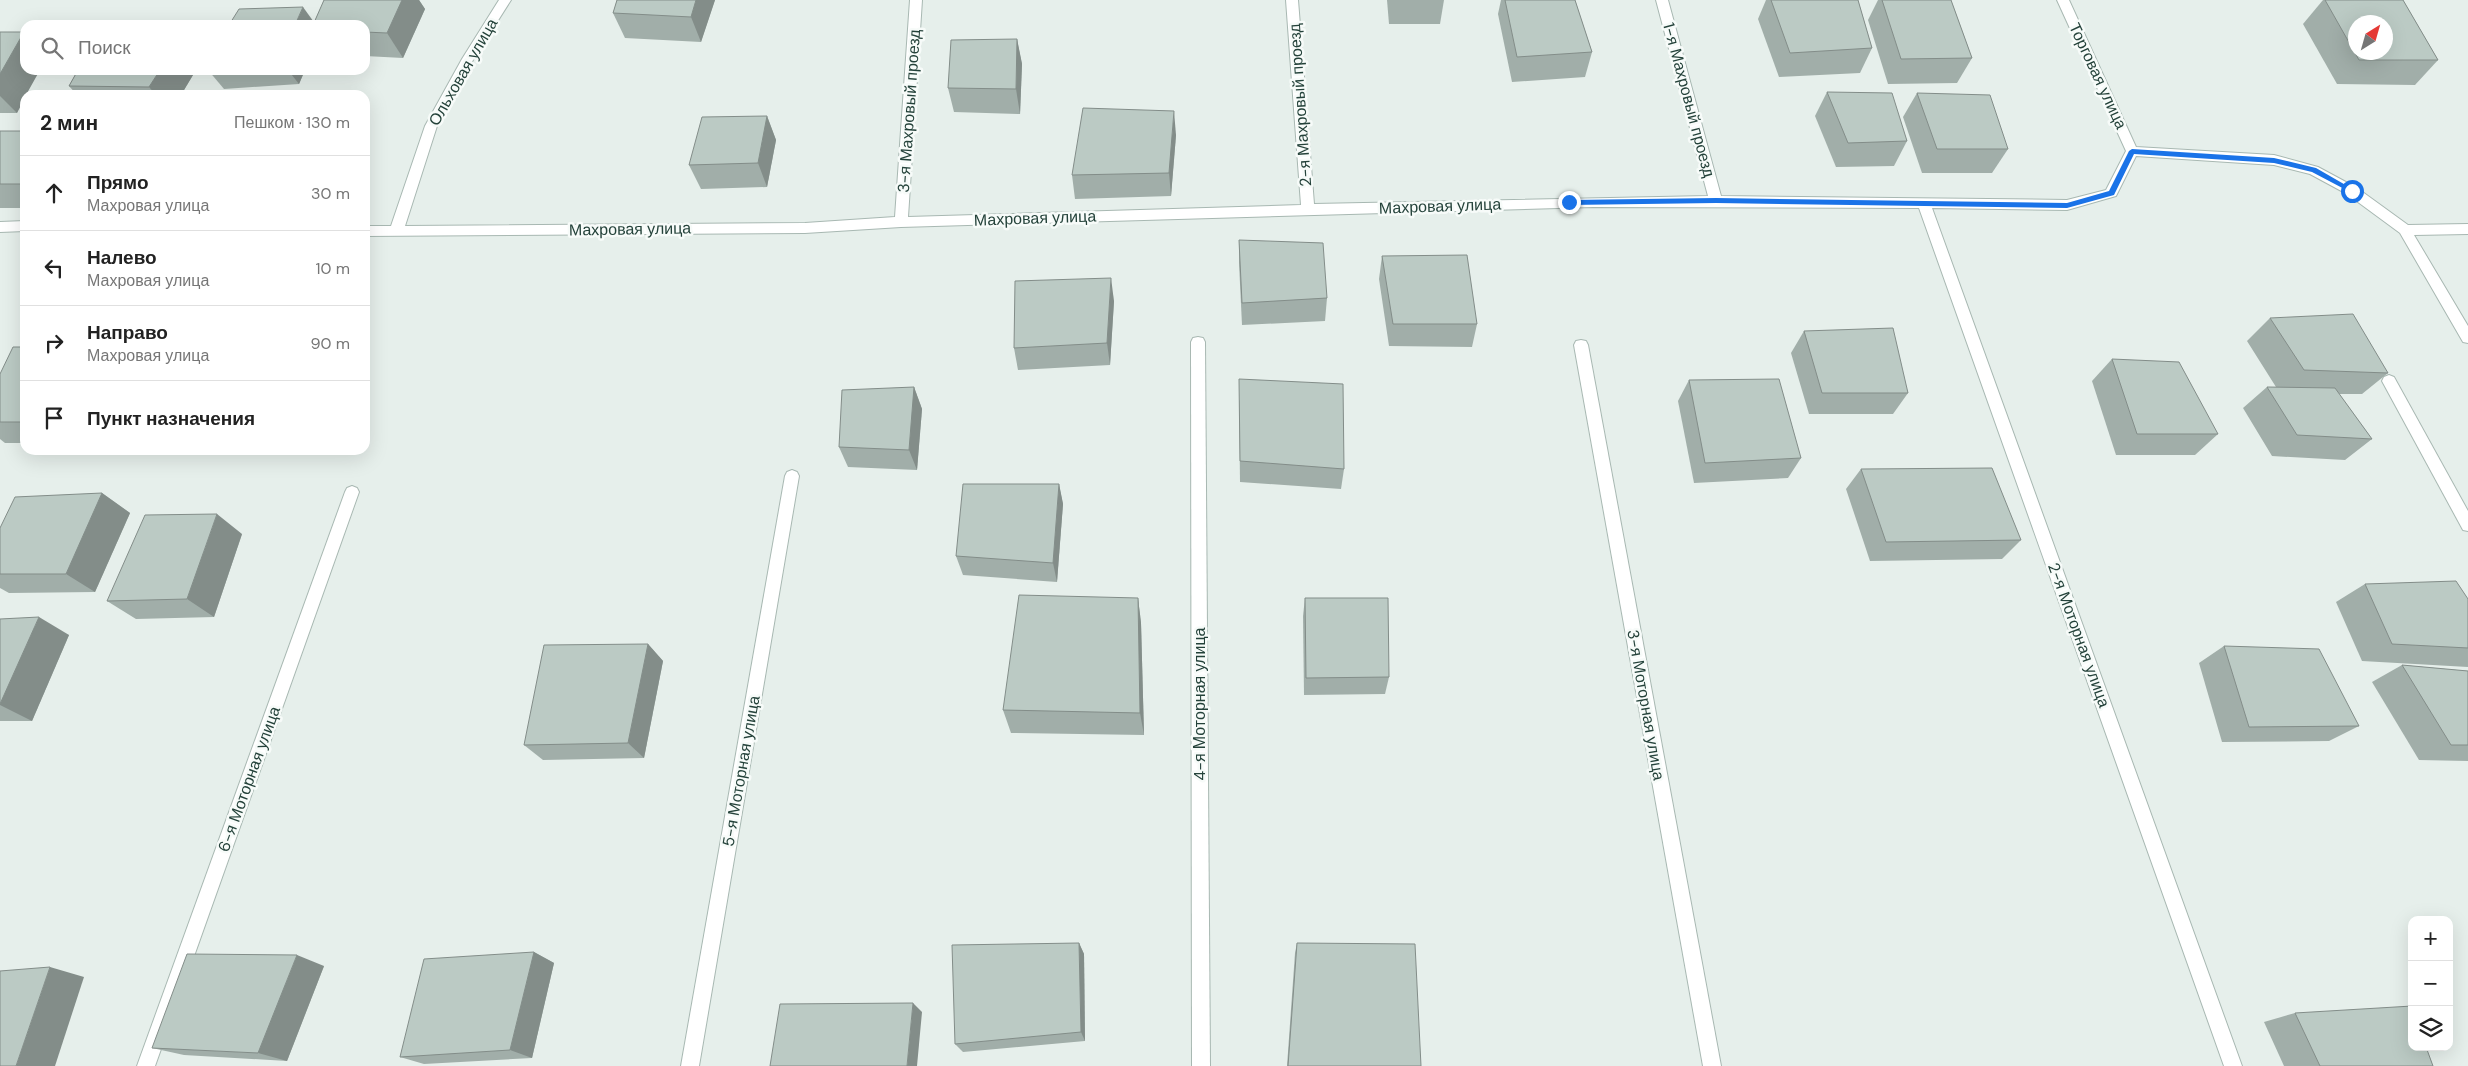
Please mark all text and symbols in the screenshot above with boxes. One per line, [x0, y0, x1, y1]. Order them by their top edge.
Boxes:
street label: Ольховая улица [424, 14, 502, 130]
north arrow [2348, 15, 2393, 60]
search box [20, 20, 370, 75]
street label: 1-я Махровый проезд [1658, 20, 1720, 180]
street label: Торговая улица [2064, 20, 2132, 133]
street label: 2-я Махровый проезд [1284, 22, 1316, 187]
street label: 3-я Махровый проезд [893, 28, 925, 193]
icon: search [38, 34, 66, 62]
text: Поиск [78, 35, 131, 60]
text: 2 мин [40, 109, 98, 137]
text: Пешком · 130 m [234, 112, 350, 133]
text: Прямо [87, 170, 149, 195]
icon: ahead [40, 179, 68, 207]
route start [2341, 180, 2364, 203]
text: 30 m [311, 183, 350, 204]
route end [1558, 191, 1581, 214]
street label: Махровая улица [1379, 193, 1502, 219]
text: Махровая улица [87, 195, 209, 216]
street label: Махровая улица [974, 205, 1097, 231]
street label: Махровая улица [569, 217, 691, 241]
text: Налево [87, 245, 157, 270]
icon: left [40, 254, 68, 282]
text: 10 m [316, 258, 350, 279]
text: Махровая улица [87, 270, 209, 291]
text: Направо [87, 320, 168, 345]
icon: right [40, 329, 68, 357]
text: 90 m [310, 333, 350, 354]
text: Махровая улица [87, 345, 209, 366]
icon: arrive [40, 404, 68, 432]
text: Пункт назначения [87, 406, 255, 431]
street label: 2-я Моторная улица [2043, 560, 2115, 710]
street label: 4-я Моторная улица [1189, 627, 1210, 780]
street label: 3-я Моторная улица [1622, 628, 1670, 782]
street label: 5-я Моторная улица [717, 694, 765, 848]
street label: 6-я Моторная улица [213, 703, 285, 855]
map controls [2408, 916, 2453, 1051]
button: + [2408, 916, 2453, 961]
button: − [2408, 961, 2453, 1006]
button: layers [2408, 1006, 2453, 1051]

